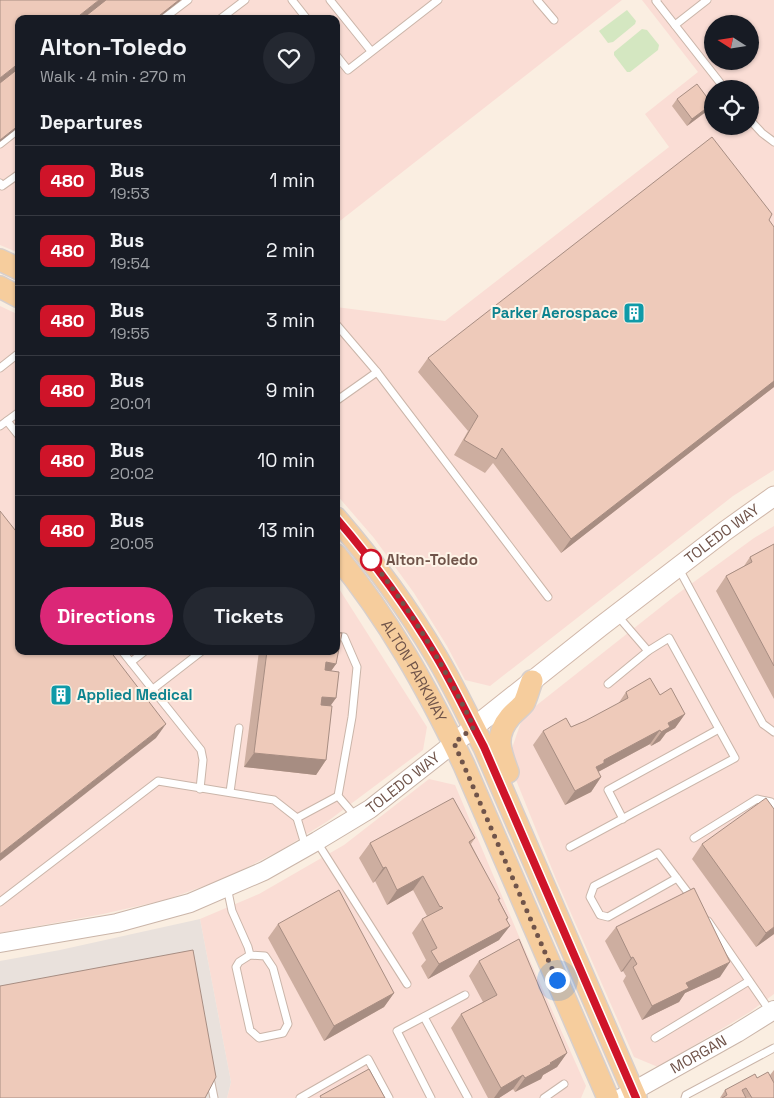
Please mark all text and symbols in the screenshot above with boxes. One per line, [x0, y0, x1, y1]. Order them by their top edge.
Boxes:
north arrow [704, 15, 759, 70]
map controls [704, 15, 759, 135]
text: Alton-Toledo [40, 31, 187, 62]
button: heart [263, 32, 315, 84]
text: Walk · 4 min · 270 m [40, 66, 186, 87]
button: locate [704, 80, 759, 135]
text: Departures [40, 110, 143, 135]
text: Bus [110, 158, 144, 183]
text: 1 min [270, 168, 315, 193]
text: 480 [51, 169, 84, 192]
text: 19:53 [110, 183, 150, 204]
text: Bus [110, 228, 144, 253]
text: 2 min [266, 238, 315, 263]
text: 480 [51, 239, 84, 262]
text: 19:54 [110, 253, 150, 274]
text: Bus [110, 298, 144, 323]
building icon: Parker Aerospace [622, 301, 646, 325]
place label: Parker Aerospace [492, 303, 618, 322]
text: 3 min [266, 308, 315, 333]
text: 480 [51, 309, 84, 332]
text: 19:55 [110, 323, 150, 344]
text: Bus [110, 368, 144, 393]
text: 9 min [266, 378, 315, 403]
text: 480 [51, 379, 84, 402]
text: 20:01 [110, 393, 151, 414]
text: Bus [110, 438, 144, 463]
text: 10 min [257, 448, 315, 473]
text: 480 [51, 449, 84, 472]
text: 20:02 [110, 463, 154, 484]
street label: TOLEDO WAY [680, 499, 763, 568]
text: Bus [110, 508, 144, 533]
text: 13 min [258, 518, 315, 543]
text: 480 [51, 519, 84, 542]
text: 20:05 [110, 533, 154, 554]
marker: Alton-Toledo [360, 549, 382, 571]
place label: Alton-Toledo [386, 550, 478, 569]
button: Directions [40, 587, 173, 645]
button: Tickets [183, 587, 315, 645]
street label: ALTON PARKWAY [377, 616, 451, 725]
building icon: Applied Medical [49, 683, 73, 707]
place label: Applied Medical [77, 685, 193, 704]
street label: TOLEDO WAY [362, 748, 444, 818]
your location [545, 968, 570, 993]
street label: MORGAN [667, 1031, 730, 1077]

